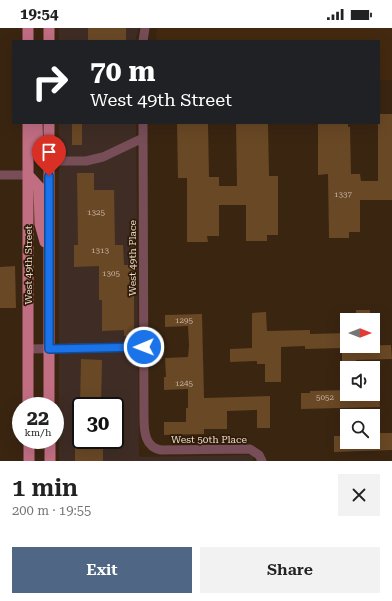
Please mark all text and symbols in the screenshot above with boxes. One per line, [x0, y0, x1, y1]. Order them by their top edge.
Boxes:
text: 19:54 [20, 5, 58, 23]
text: 70 m [90, 55, 155, 88]
icon: right [24, 56, 76, 108]
text: West 49th Street [90, 89, 232, 110]
pin [32, 135, 66, 176]
icon: arrive [38, 141, 60, 163]
house number: 1337 [334, 190, 352, 199]
house number: 1325 [87, 208, 105, 217]
street label: West 49th Place [127, 219, 138, 296]
street label: West 49th Street [23, 225, 34, 304]
house number: 1313 [91, 246, 109, 255]
house number: 1305 [102, 269, 120, 278]
north arrow [340, 313, 380, 353]
map controls [340, 313, 380, 449]
house number: 1295 [175, 316, 193, 325]
position arrow [123, 326, 165, 368]
button: sound [340, 361, 380, 401]
house number: 1245 [175, 379, 193, 388]
house number: 5052 [316, 393, 334, 402]
speed limit sign: 30 [72, 397, 124, 449]
text: 22 [27, 406, 49, 430]
button: search [340, 409, 380, 449]
text: km/h [25, 427, 51, 438]
street label: West 50th Place [171, 434, 248, 445]
text: 1 min [12, 474, 78, 502]
button: close [338, 474, 380, 516]
text: 200 m · 19:55 [12, 503, 91, 518]
button: Exit [12, 547, 192, 593]
button: Share [200, 547, 380, 593]

